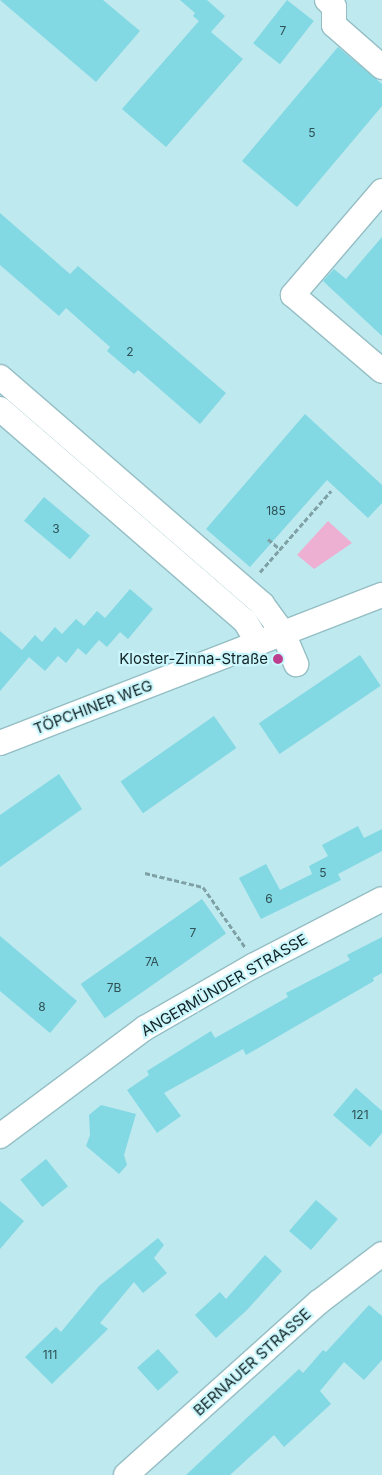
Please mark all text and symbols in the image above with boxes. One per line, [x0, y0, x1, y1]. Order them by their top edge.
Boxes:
house number: 7 [280, 24, 286, 38]
house number: 5 [308, 126, 316, 140]
house number: 2 [126, 345, 134, 359]
house number: 185 [266, 504, 286, 518]
house number: 3 [52, 522, 60, 536]
place label: Kloster-Zinna-Straße [119, 650, 268, 668]
marker: Kloster-Zinna-Straße [272, 653, 284, 665]
street label: TÖPCHINER WEG [31, 676, 155, 738]
house number: 5 [319, 866, 327, 880]
house number: 6 [265, 892, 273, 906]
house number: 7 [190, 926, 196, 940]
street label: ANGERMÜNDER STRASSE [138, 930, 310, 1040]
house number: 7A [145, 955, 159, 969]
house number: 7B [107, 981, 121, 995]
house number: 8 [38, 1000, 46, 1014]
house number: 121 [351, 1108, 369, 1122]
street label: BERNAUER STRASSE [190, 1305, 314, 1419]
house number: 111 [43, 1348, 57, 1362]

